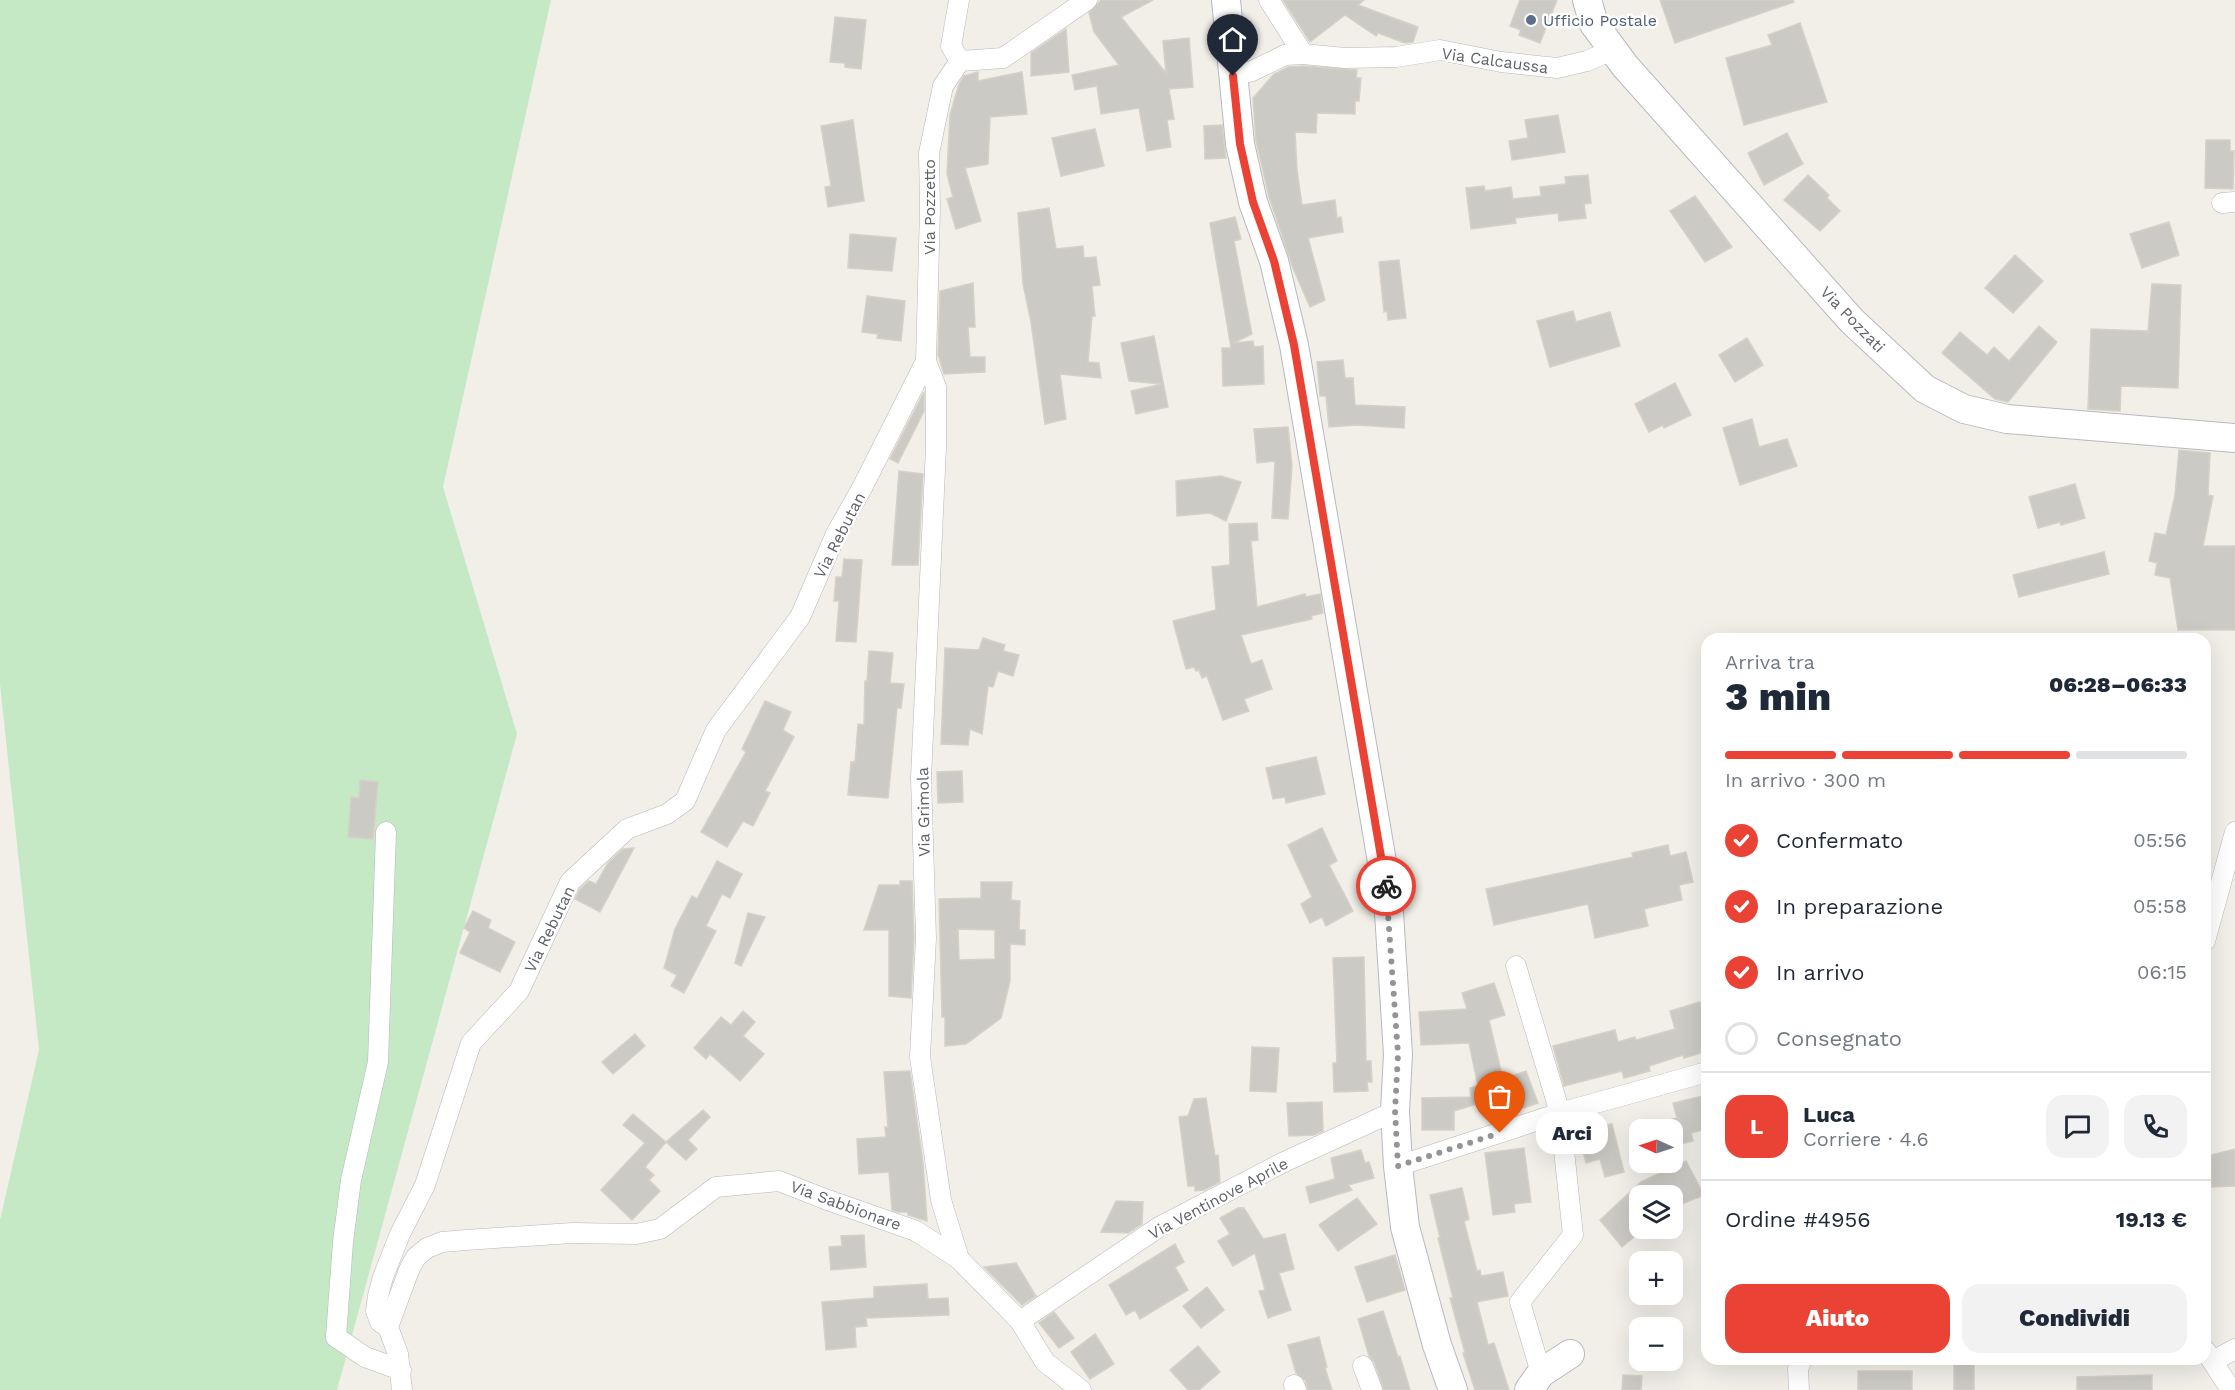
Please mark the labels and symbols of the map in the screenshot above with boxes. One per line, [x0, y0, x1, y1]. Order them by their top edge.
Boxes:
place label: Ufficio Postale [1543, 11, 1657, 30]
marker: Ufficio Postale [1524, 13, 1538, 27]
pin [1207, 14, 1258, 76]
street label: Via Calcaussa [1440, 44, 1549, 77]
street label: Via Pozzetto [920, 159, 939, 255]
street label: Via Pozzati [1816, 282, 1889, 356]
street label: Via Rebutan [810, 489, 869, 581]
street label: Via Grimola [913, 767, 934, 857]
courier [1356, 856, 1416, 916]
street label: Via Rebutan [520, 883, 579, 976]
pin [1474, 1071, 1525, 1133]
callout: Arci [1536, 1112, 1608, 1154]
north arrow [1629, 1119, 1683, 1173]
street label: Via Ventinove Aprile [1145, 1154, 1291, 1243]
street label: Via Sabbionare [788, 1177, 904, 1234]

